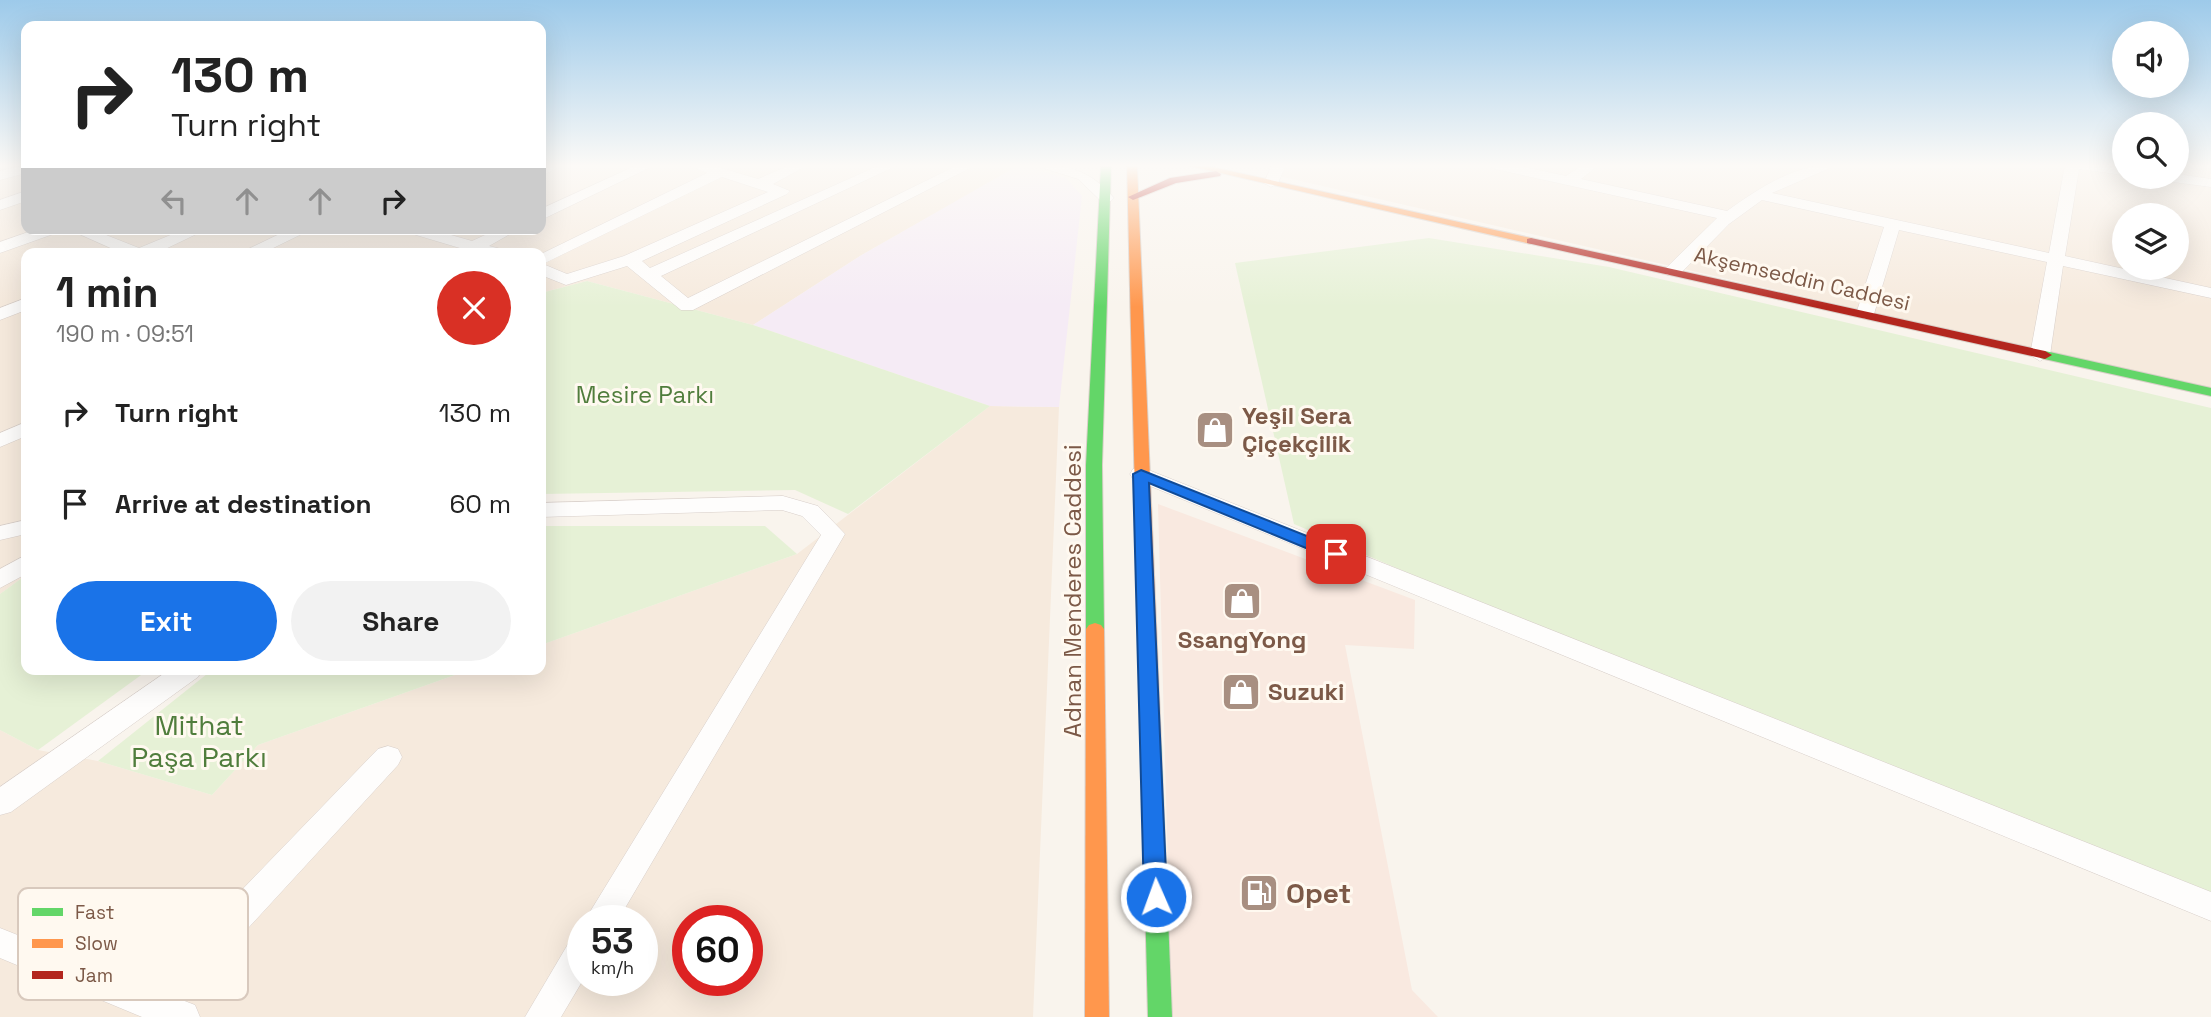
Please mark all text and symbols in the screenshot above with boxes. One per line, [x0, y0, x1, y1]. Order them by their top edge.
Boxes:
map controls [2112, 21, 2189, 280]
button: sound [2112, 21, 2189, 98]
text: 130 m [171, 44, 309, 106]
icon: right [56, 49, 147, 140]
text: Turn right [171, 105, 321, 145]
button: search [2112, 112, 2189, 189]
icon: left [155, 182, 193, 220]
icon: ahead [228, 182, 266, 220]
icon: ahead [301, 182, 339, 220]
icon: right [374, 182, 412, 220]
button: layers [2112, 203, 2189, 280]
street label: Akşemseddin Caddesi [1692, 241, 1913, 316]
text: 1 min [56, 266, 159, 319]
button: close [437, 271, 511, 345]
text: 190 m · 09:51 [56, 319, 194, 349]
park label: Mesire Parkı [576, 379, 714, 410]
icon: right [56, 394, 94, 432]
text: Turn right [115, 396, 239, 430]
text: 130 m [439, 396, 511, 430]
place label: Yeşil Sera Çiçekçilik [1242, 400, 1352, 459]
shop icon: Yeşil Sera Çiçekçilik [1194, 409, 1236, 451]
street label: Adnan Menderes Caddesi [1057, 444, 1088, 738]
icon: arrive [56, 485, 94, 523]
text: Arrive at destination [115, 487, 372, 521]
text: 60 m [449, 487, 511, 521]
pin [1306, 524, 1366, 584]
icon: arrive [1317, 535, 1355, 573]
shop icon: SsangYong [1221, 580, 1263, 622]
button: Exit [56, 581, 277, 661]
button: Share [291, 581, 511, 661]
place label: SsangYong [1178, 624, 1306, 655]
shop icon: Suzuki [1220, 671, 1262, 713]
place label: Suzuki [1268, 676, 1344, 707]
park label: Mithat Paşa Parkı [131, 707, 267, 775]
position arrow [1119, 860, 1193, 934]
fuel station icon: Opet [1238, 872, 1280, 914]
place label: Opet [1286, 875, 1351, 911]
legend [18, 888, 248, 1000]
text: Fast [75, 900, 115, 925]
speed limit sign: 60 [672, 905, 763, 996]
text: 53 [591, 919, 634, 963]
text: Slow [75, 931, 118, 956]
text: km/h [591, 956, 634, 979]
text: Jam [75, 963, 113, 988]

